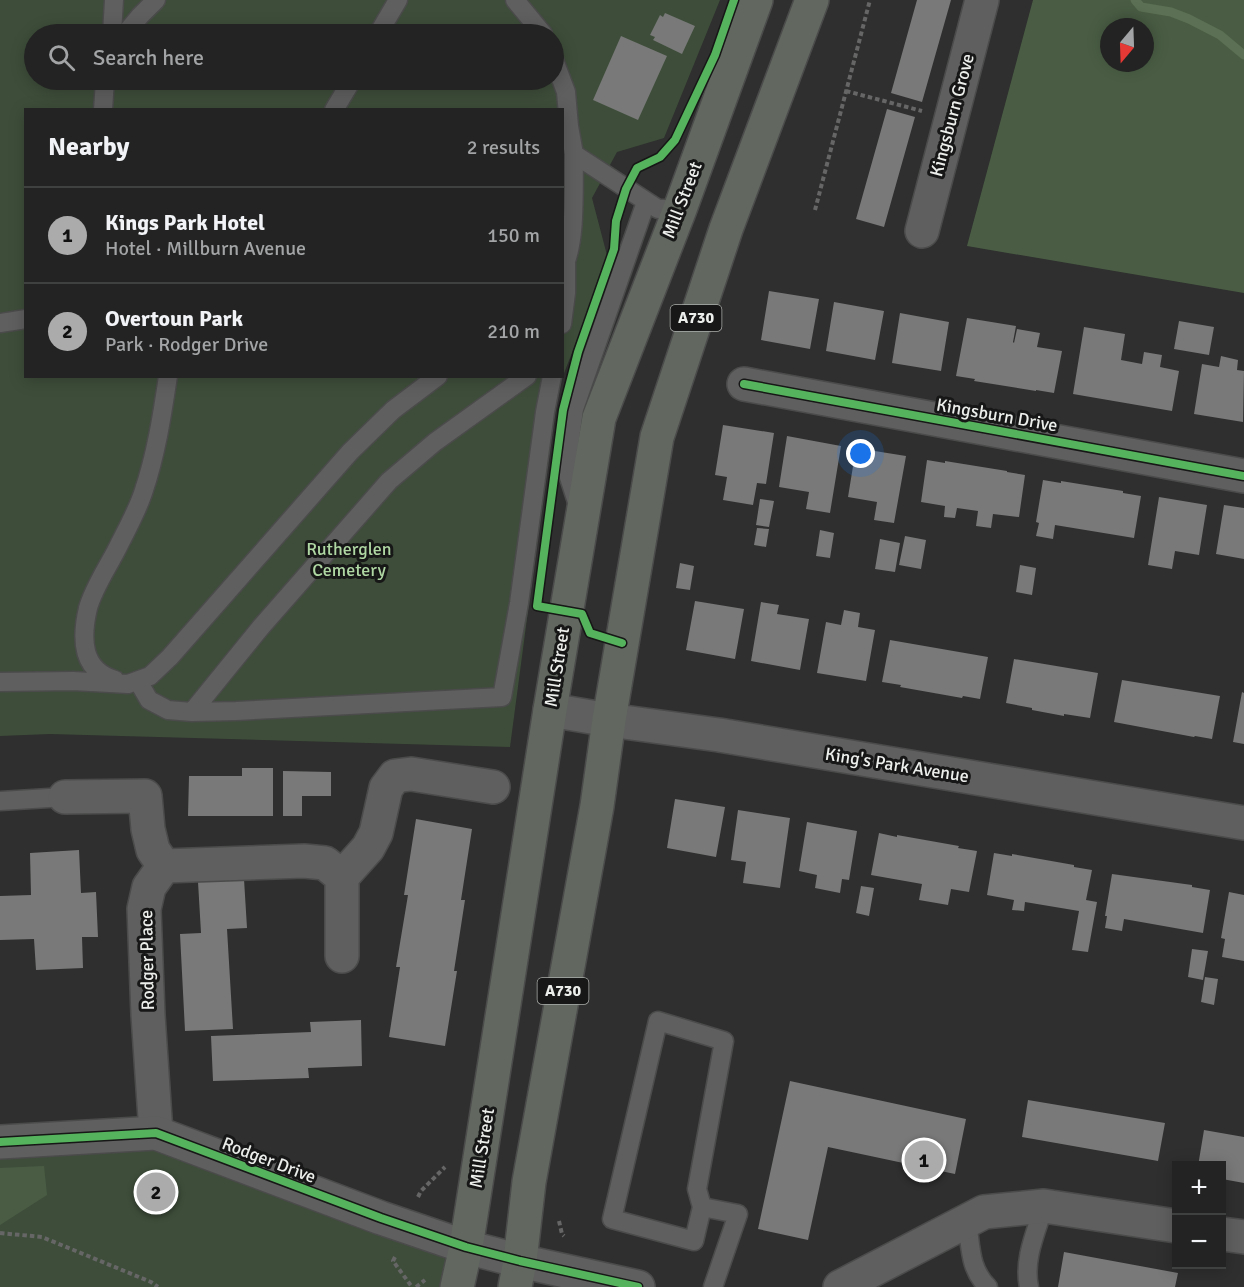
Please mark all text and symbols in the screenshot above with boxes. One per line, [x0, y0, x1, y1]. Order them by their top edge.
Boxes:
north arrow [1100, 18, 1154, 72]
search box [24, 24, 564, 90]
icon: search [45, 41, 78, 74]
text: Search here [93, 44, 204, 71]
street label: Kingsburn Grove [925, 51, 979, 179]
text: Nearby [48, 131, 129, 163]
text: 2 results [467, 135, 540, 160]
street label: Mill Street [657, 158, 707, 242]
text: Kings Park Hotel [105, 209, 265, 236]
text: 1 [62, 223, 73, 248]
text: 150 m [487, 223, 540, 248]
text: Hotel · Millburn Avenue [105, 236, 306, 261]
text: Overtoun Park [105, 305, 243, 332]
road number: A730 [670, 305, 722, 331]
text: 2 [62, 319, 73, 344]
text: 210 m [487, 319, 540, 344]
text: Park · Rodger Drive [105, 332, 268, 357]
street label: Kingsburn Drive [935, 394, 1059, 436]
your location [846, 439, 875, 468]
park label: Rutherglen Cemetery [306, 538, 392, 581]
street label: Mill Street [540, 625, 574, 709]
street label: King's Park Avenue [824, 743, 970, 787]
street label: Rodger Place [135, 910, 159, 1010]
road number: A730 [538, 978, 588, 1004]
street label: Mill Street [465, 1106, 499, 1190]
street label: Rodger Drive [219, 1132, 319, 1188]
pin: 1 [904, 1138, 944, 1182]
map controls [1172, 1161, 1226, 1269]
button: + [1172, 1161, 1226, 1215]
pin: 2 [136, 1170, 176, 1214]
button: − [1172, 1215, 1226, 1269]

